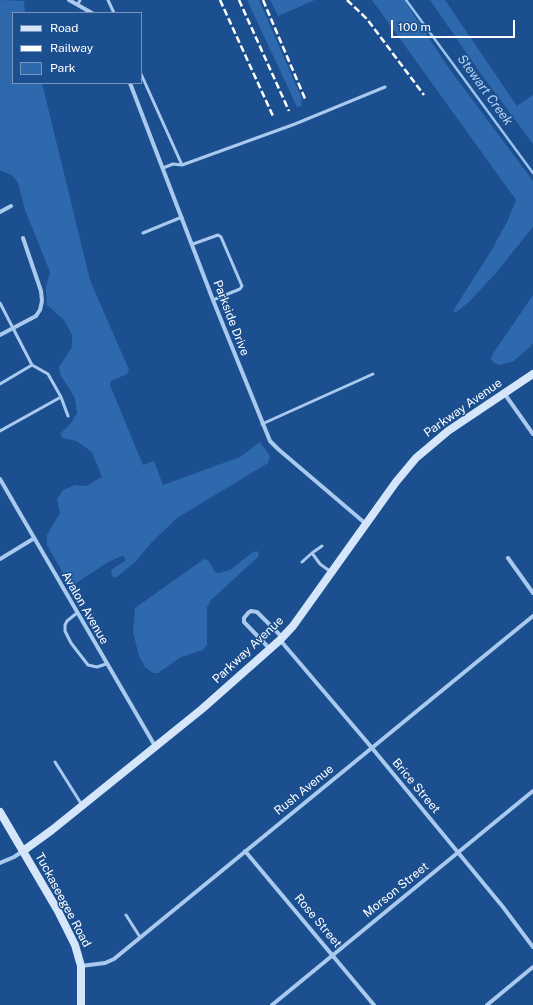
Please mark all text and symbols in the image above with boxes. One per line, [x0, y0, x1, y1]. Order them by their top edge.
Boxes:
legend [12, 12, 142, 84]
scale bar [393, 12, 517, 38]
text: 100 m [398, 20, 431, 34]
text: Road [50, 21, 78, 35]
text: Railway [50, 41, 93, 55]
water label: Stewart Creek [454, 52, 516, 128]
text: Park [50, 61, 76, 75]
street label: Parkside Drive [210, 278, 252, 358]
street label: Parkway Avenue [421, 376, 505, 440]
street label: Avalon Avenue [58, 569, 112, 647]
street label: Parkway Avenue [209, 613, 287, 687]
street label: Brice Street [389, 756, 443, 816]
street label: Rush Avenue [271, 762, 337, 818]
street label: Tuckaseegee Road [32, 850, 94, 950]
street label: Morson Street [360, 859, 432, 921]
street label: Rose Street [291, 891, 345, 951]

